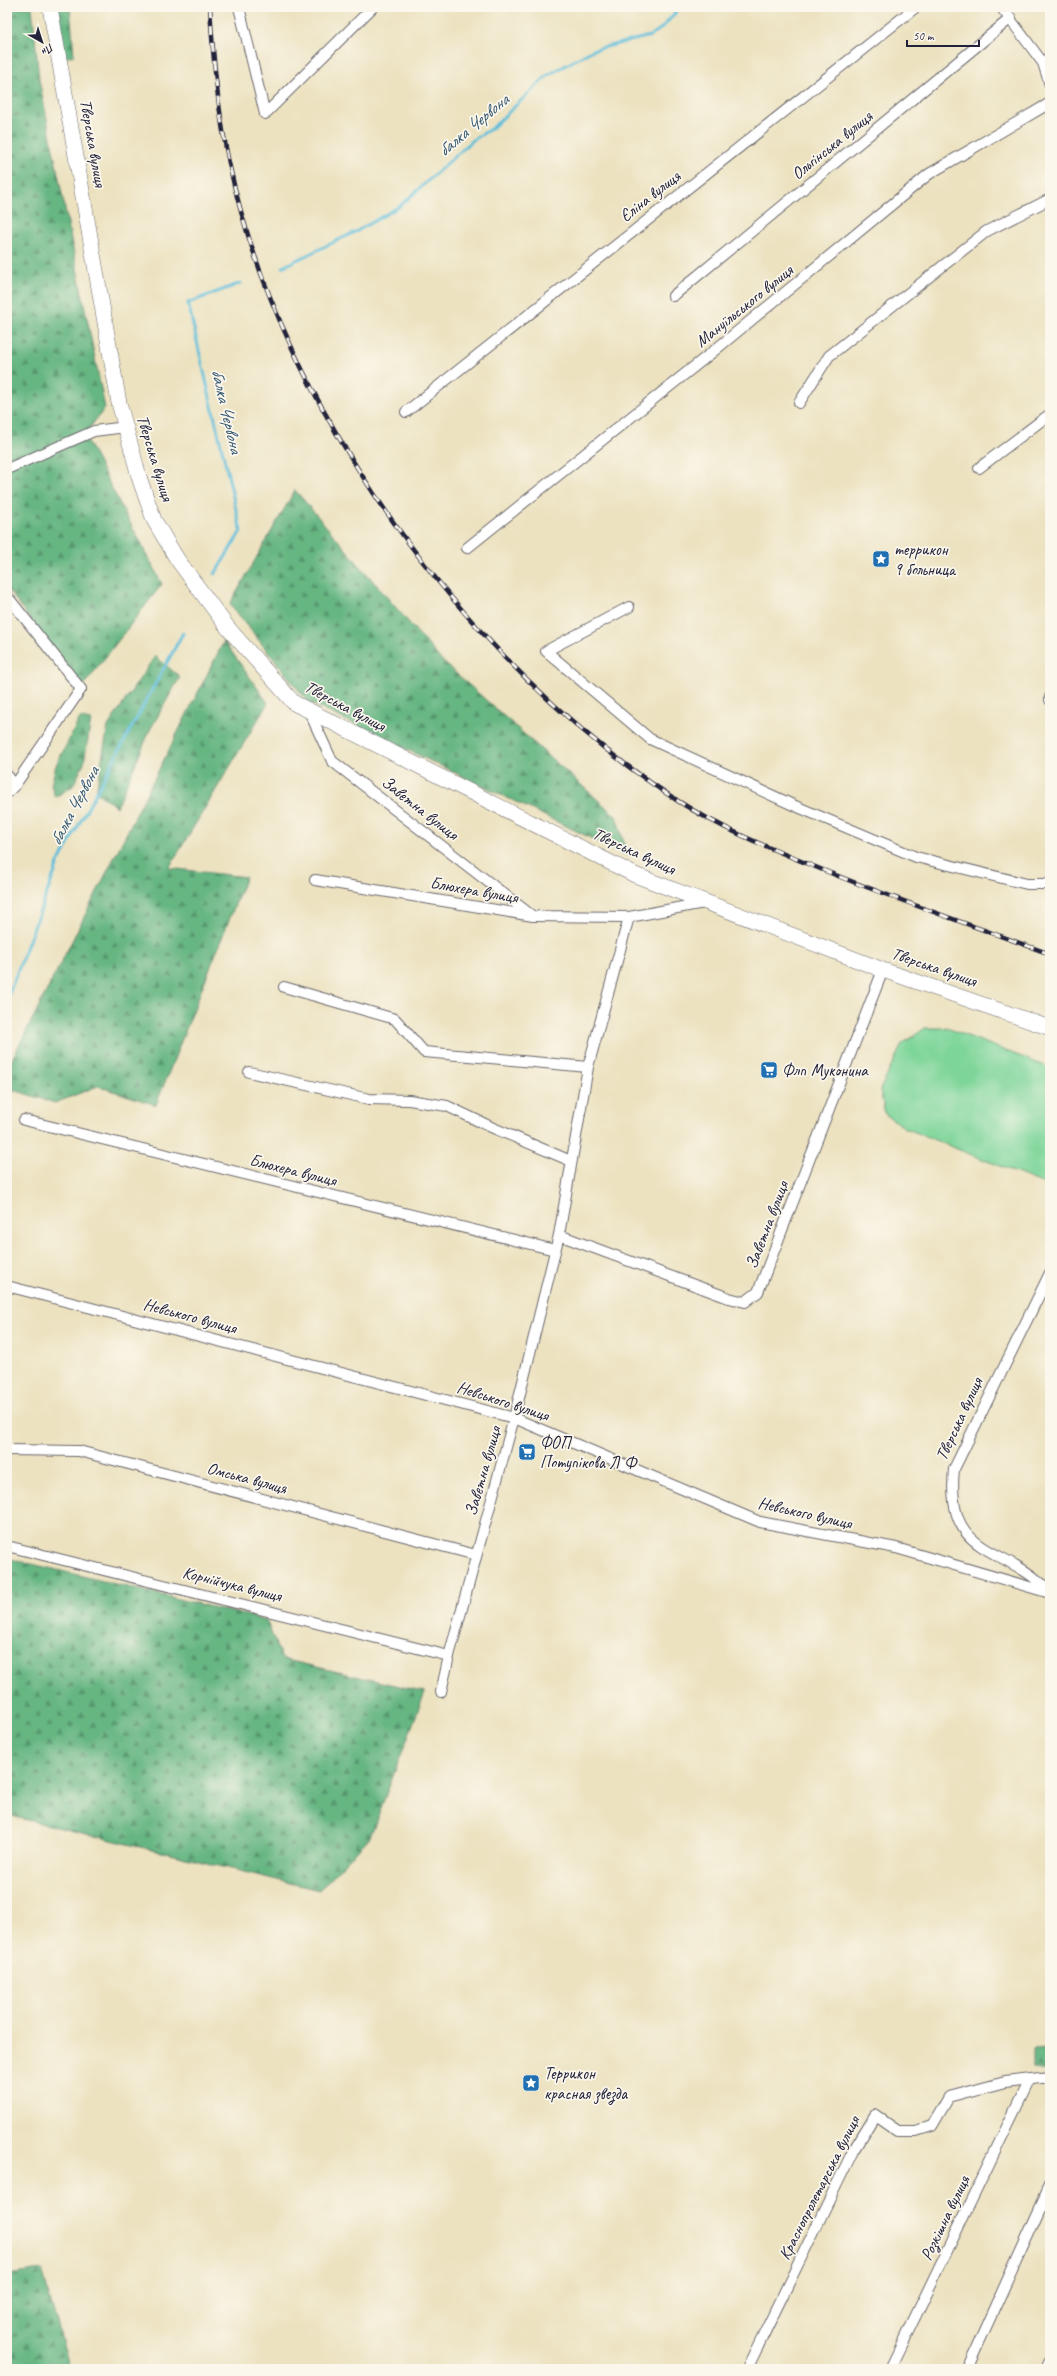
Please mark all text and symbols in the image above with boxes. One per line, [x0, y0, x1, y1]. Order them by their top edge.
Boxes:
north arrow [22, 22, 62, 62]
scale bar [907, 22, 979, 48]
text: 50 m [913, 28, 935, 44]
text: Пн [39, 41, 57, 60]
water label: балка Червона [433, 88, 514, 161]
street label: Тверська вулиця [75, 98, 111, 190]
street label: Ольгінська вулиця [787, 105, 877, 184]
street label: Єліна вулиця [615, 165, 685, 226]
street label: Мануїльського вулиця [691, 259, 798, 352]
water label: балка Червона [207, 367, 248, 457]
street label: Тверська вулиця [132, 413, 178, 505]
place label: террикон 9 больница [894, 539, 957, 580]
place icon: террикон 9 больница [871, 549, 891, 569]
street label: Тверська вулиця [301, 676, 390, 737]
water label: балка Червона [44, 761, 105, 849]
street label: Заветна вулиця [377, 771, 464, 845]
street label: Тверська вулиця [589, 823, 680, 880]
street label: Блюхера вулиця [429, 872, 521, 908]
street label: Тверська вулиця [889, 943, 981, 992]
supermarket icon: Флп Муконина [759, 1060, 779, 1080]
place label: Флп Муконина [782, 1060, 869, 1081]
street label: Блюхера вулиця [248, 1149, 340, 1191]
street label: Заветна вулиця [741, 1177, 794, 1272]
street label: Невського вулиця [141, 1294, 240, 1339]
street label: Тверська вулиця [931, 1373, 988, 1464]
street label: Невського вулиця [454, 1376, 553, 1426]
street label: Заветна вулиця [460, 1423, 506, 1518]
place label: ФОП Потупікова Л Ф [540, 1432, 638, 1473]
supermarket icon: ФОП Потупікова Л Ф [517, 1442, 537, 1462]
street label: Омська вулиця [205, 1457, 290, 1499]
street label: Невського вулиця [756, 1492, 855, 1534]
street label: Корнійчука вулиця [181, 1562, 285, 1607]
place label: Террикон красная звезда [544, 2063, 628, 2105]
place icon: Террикон красная звезда [521, 2073, 541, 2093]
street label: Краснопролетарська вулиця [774, 2112, 865, 2263]
street label: Розкішна вулиця [916, 2172, 976, 2264]

